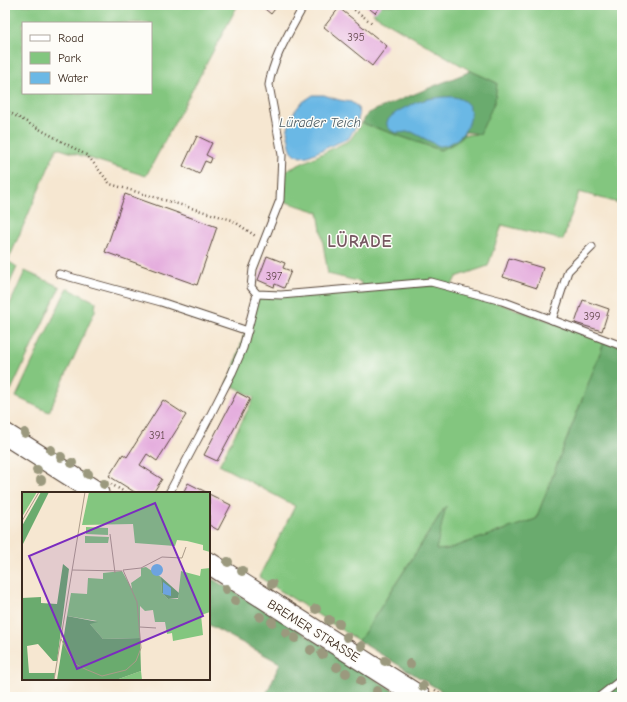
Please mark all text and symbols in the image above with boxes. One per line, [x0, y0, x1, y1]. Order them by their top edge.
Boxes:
legend [22, 22, 152, 94]
text: Road [58, 31, 84, 45]
house number: 395 [347, 31, 365, 44]
text: Park [58, 51, 81, 65]
text: Water [58, 71, 88, 85]
water label: Lürader Teich [279, 114, 361, 131]
district label: LÜRADE [327, 231, 393, 251]
house number: 397 [266, 270, 282, 283]
house number: 399 [583, 310, 601, 323]
house number: 391 [149, 429, 165, 442]
inset map [22, 492, 210, 680]
street label: BREMER STRASSE [265, 596, 363, 665]

